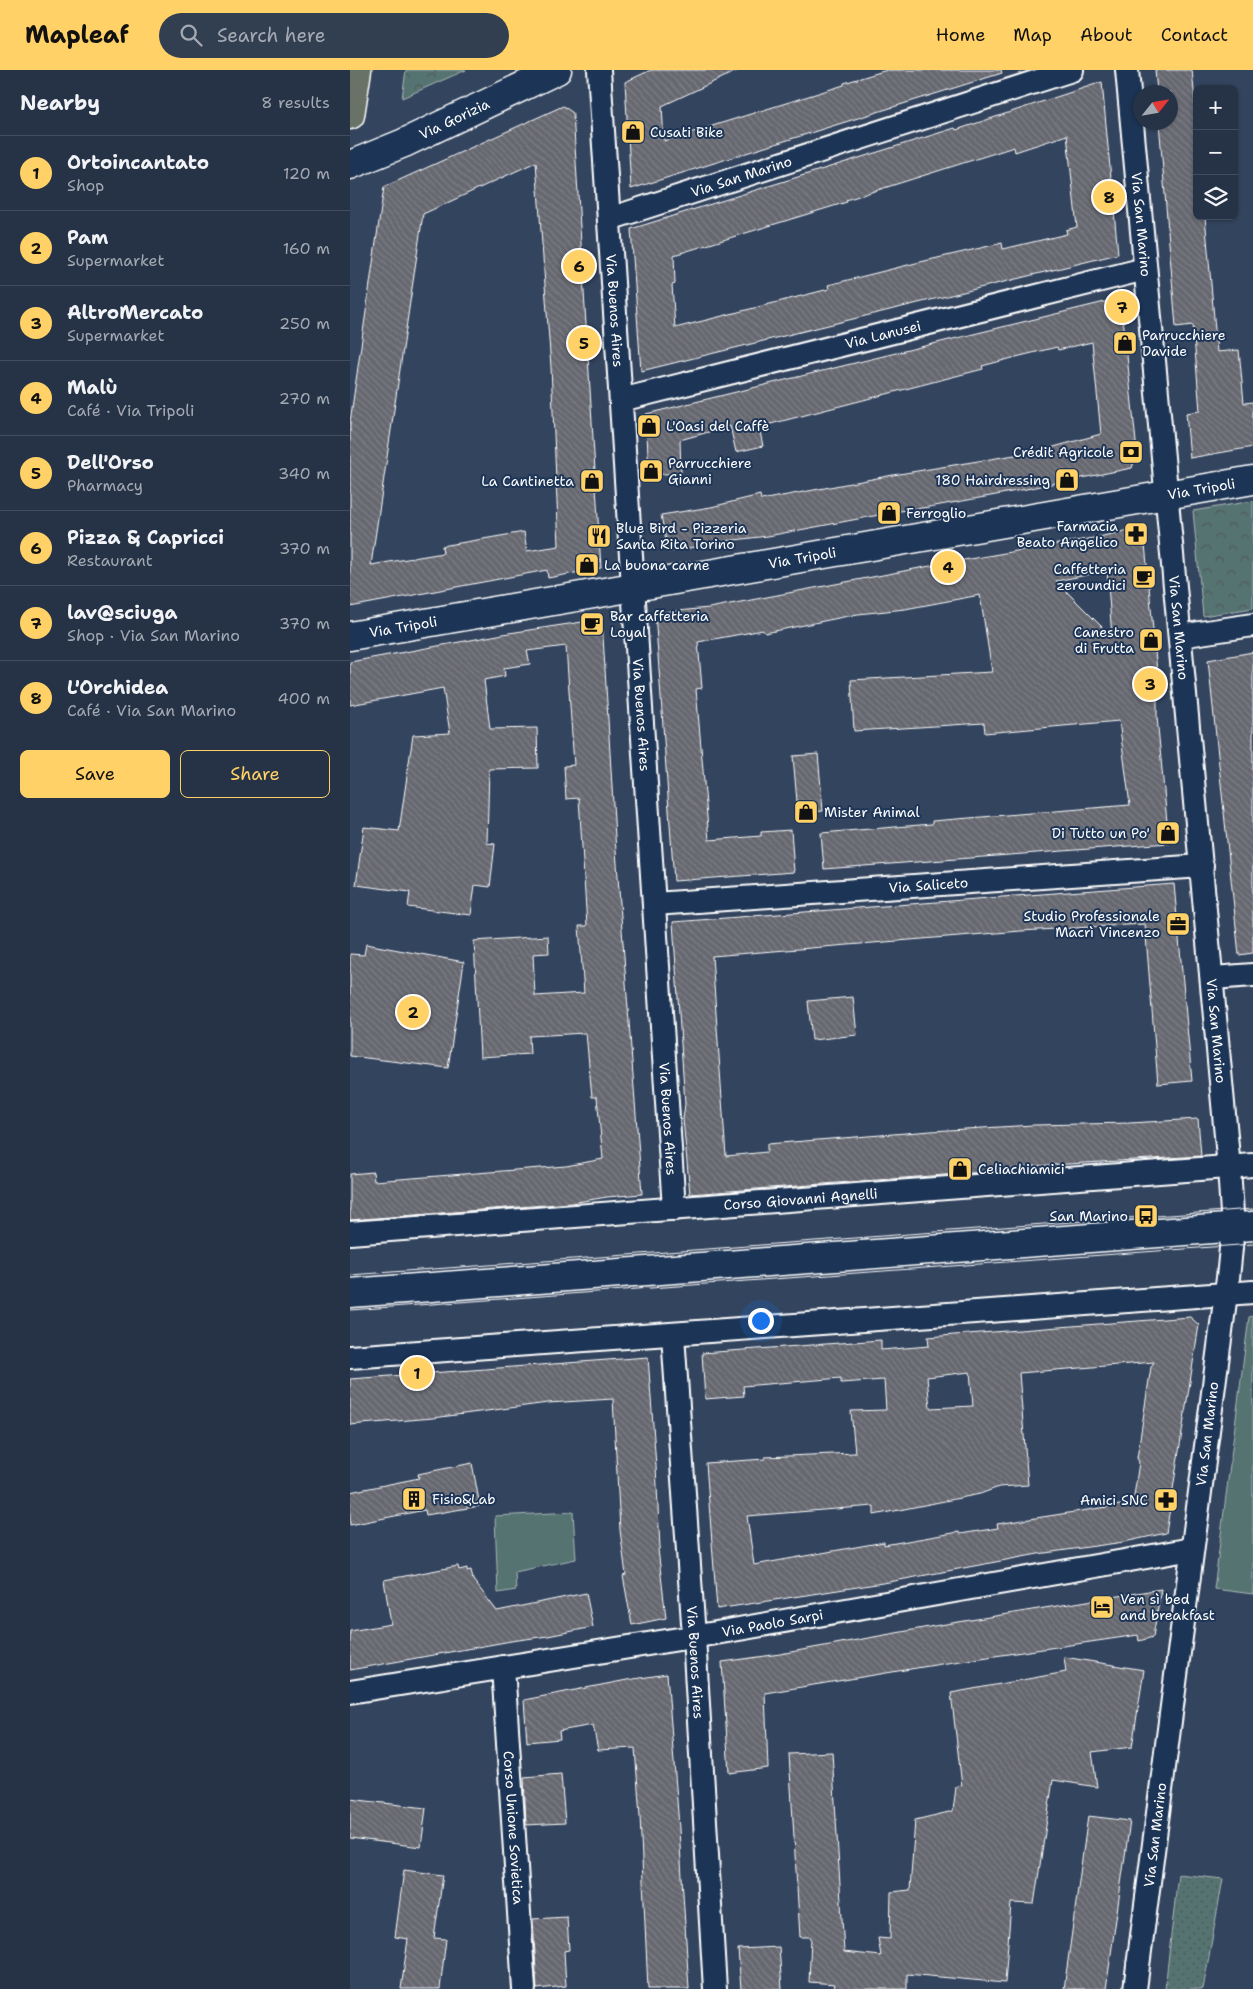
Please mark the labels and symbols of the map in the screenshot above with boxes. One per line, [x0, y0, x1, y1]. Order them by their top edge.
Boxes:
north arrow [1133, 85, 1178, 130]
street label: Via Gorizia [416, 94, 493, 143]
shop icon: Cusati Bike [620, 119, 646, 145]
place label: Cusati Bike [650, 123, 724, 141]
street label: Via San Marino [688, 152, 794, 201]
street label: Via San Marino [1128, 171, 1155, 278]
pin: 8 [1093, 178, 1125, 216]
pin: 6 [563, 247, 595, 285]
street label: Via Buenos Aires [602, 253, 628, 368]
pin: 7 [1106, 288, 1138, 326]
street label: Via Lanusei [843, 316, 923, 353]
pin: 5 [568, 324, 600, 362]
place label: Parrucchiere Davide [1142, 326, 1226, 360]
shop icon: Parrucchiere Davide [1112, 330, 1138, 356]
shop icon: L'Oasi del Caffè [636, 413, 662, 439]
place label: L'Oasi del Caffè [666, 417, 769, 435]
bank icon: Crédit Agricole [1118, 439, 1144, 465]
place label: Crédit Agricole [1013, 443, 1114, 461]
place label: Parrucchiere Gianni [668, 454, 752, 488]
shop icon: Parrucchiere Gianni [638, 458, 664, 484]
shop icon: 180 Hairdressing [1054, 467, 1080, 493]
shop icon: La Cantinetta [579, 468, 605, 494]
place label: 180 Hairdressing [936, 471, 1050, 489]
place label: La Cantinetta [481, 472, 574, 490]
street label: Via Tripoli [1166, 474, 1237, 504]
shop icon: Ferroglio [876, 500, 902, 526]
place label: Ferroglio [906, 504, 966, 522]
place label: Farmacia Beato Angelico [1017, 517, 1118, 551]
place label: Blue Bird - Pizzeria Santa Rita Torino [616, 519, 747, 553]
pharmacy icon: Farmacia Beato Angelico [1123, 521, 1149, 547]
restaurant icon: Blue Bird - Pizzeria Santa Rita Torino [586, 523, 612, 549]
street label: Via Tripoli [767, 543, 838, 573]
pin: 4 [932, 548, 964, 586]
shop icon: La buona carne [574, 552, 600, 578]
place label: La buona carne [604, 556, 710, 574]
place label: Caffetteria zeroundici [1054, 560, 1126, 594]
cafe icon: Caffetteria zeroundici [1131, 564, 1157, 590]
street label: Via San Marino [1165, 574, 1193, 681]
place label: Bar caffetteria Loyal [610, 607, 709, 641]
cafe icon: Bar caffetteria Loyal [579, 611, 605, 637]
street label: Via Tripoli [368, 612, 439, 642]
place label: Canestro di Frutta [1074, 623, 1134, 657]
shop icon: Canestro di Frutta [1138, 627, 1164, 653]
street label: Via Buenos Aires [629, 657, 654, 772]
pin: 3 [1134, 665, 1166, 703]
shop icon: Mister Animal [793, 799, 819, 825]
place label: Mister Animal [824, 803, 921, 821]
shop icon: Di Tutto un Po' [1155, 820, 1181, 846]
place label: Di Tutto un Po' [1052, 824, 1150, 842]
street label: Via Saliceto [888, 873, 969, 897]
place label: Studio Professionale Macrì Vincenzo [1024, 907, 1160, 941]
office icon: Studio Professionale Macrì Vincenzo [1165, 911, 1191, 937]
street label: Via San Marino [1202, 978, 1230, 1084]
pin: 2 [397, 993, 429, 1031]
street label: Via Buenos Aires [655, 1061, 681, 1176]
shop icon: Celiachiamici [947, 1156, 973, 1182]
place label: Celiachiamici [978, 1160, 1065, 1178]
street label: Corso Giovanni Agnelli [723, 1184, 878, 1214]
bus stop icon: San Marino [1133, 1203, 1159, 1229]
place label: San Marino [1050, 1207, 1128, 1225]
your location [748, 1308, 774, 1334]
pin: 1 [401, 1354, 433, 1392]
street label: Via San Marino [1192, 1381, 1222, 1487]
building icon: Fisio&Lab [401, 1486, 427, 1512]
pharmacy icon: Amici SNC [1153, 1487, 1179, 1513]
place label: Fisio&Lab [432, 1490, 495, 1508]
place label: Amici SNC [1080, 1491, 1148, 1509]
place label: Ven sì bed and breakfast [1120, 1590, 1215, 1624]
hotel icon: Ven sì bed and breakfast [1089, 1594, 1115, 1620]
street label: Via Buenos Aires [683, 1605, 708, 1720]
street label: Via Paolo Sarpi [720, 1605, 825, 1641]
street label: Corso Unione Sovietica [499, 1750, 527, 1905]
street label: Via San Marino [1140, 1782, 1170, 1888]

